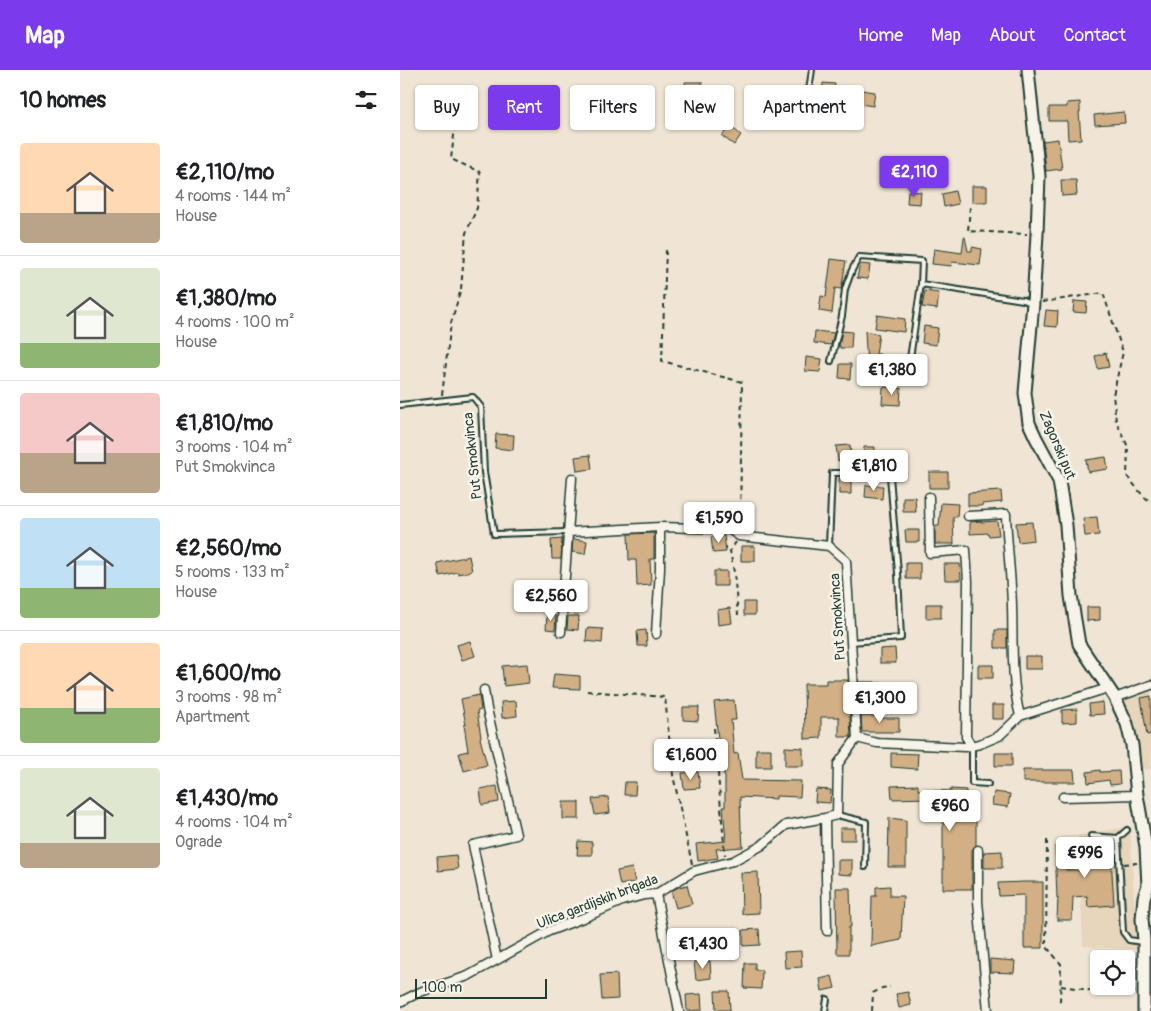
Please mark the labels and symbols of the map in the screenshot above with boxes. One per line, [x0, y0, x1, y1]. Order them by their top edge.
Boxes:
pin: €2,110 [873, 156, 955, 198]
pin: €1,380 [851, 354, 933, 396]
street label: Zagorski put [1036, 408, 1080, 482]
street label: Put Smokvinca [459, 411, 486, 500]
pin: €1,810 [833, 450, 915, 492]
pin: €1,590 [678, 502, 760, 544]
street label: Put Smokvinca [826, 573, 849, 661]
pin: €2,560 [510, 580, 592, 622]
pin: €1,300 [839, 682, 921, 724]
pin: €1,600 [650, 738, 732, 781]
pin: €960 [920, 790, 980, 832]
pin: €996 [1055, 836, 1115, 879]
street label: Ulica gardijskih brigada [534, 871, 660, 932]
pin: €1,430 [662, 928, 744, 970]
scale bar [415, 976, 548, 999]

